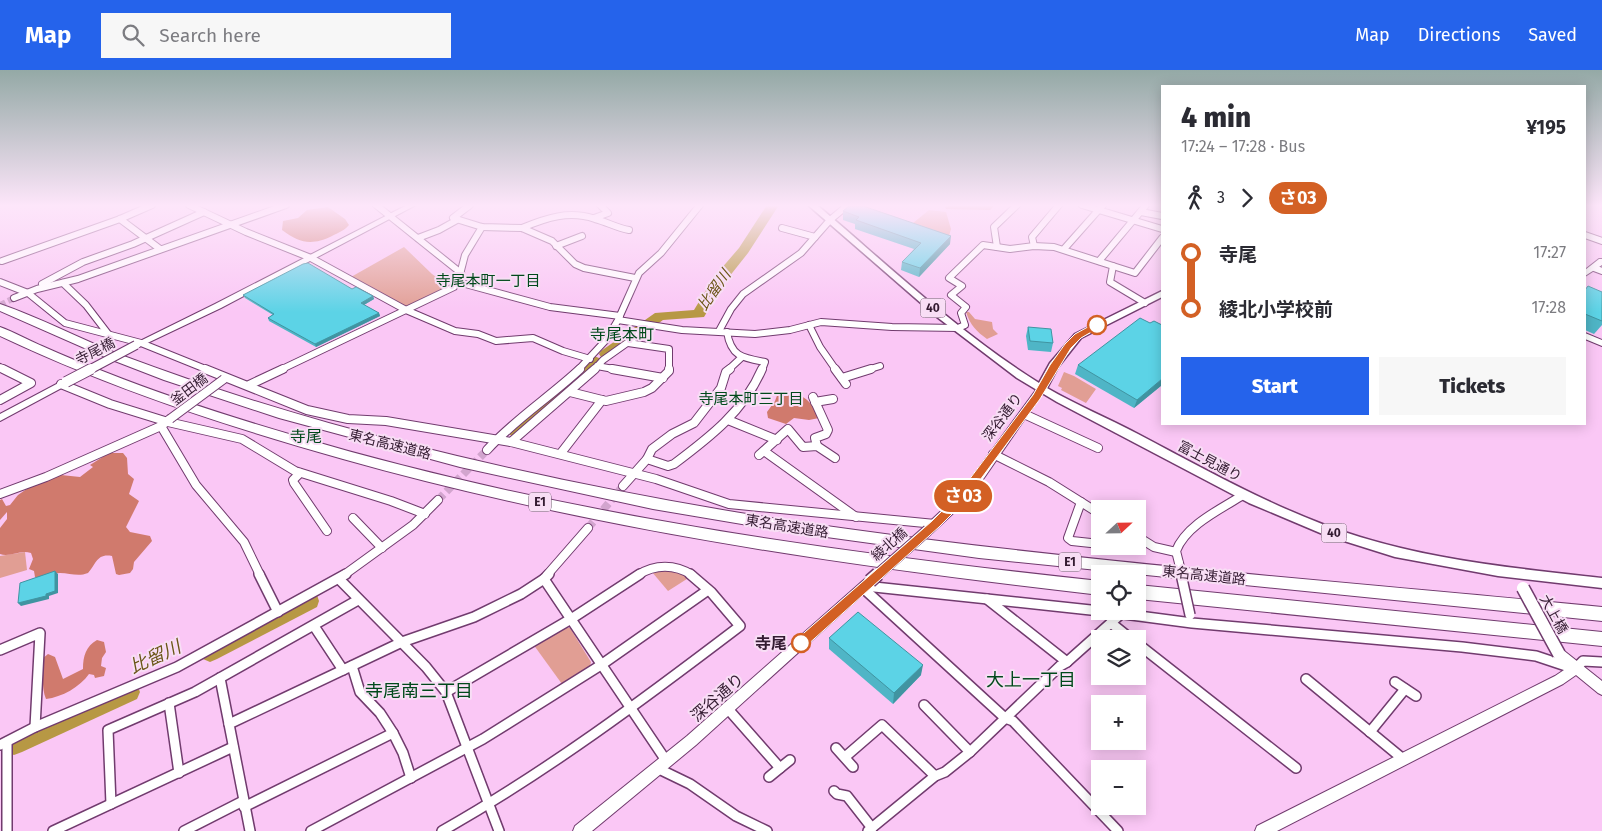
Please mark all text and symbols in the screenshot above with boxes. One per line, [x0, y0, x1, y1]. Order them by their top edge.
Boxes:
search box [101, 13, 451, 58]
text: Map [25, 21, 71, 49]
icon: search [119, 21, 147, 49]
text: Search here [159, 24, 261, 47]
text: Map [1355, 24, 1390, 46]
text: Directions [1418, 24, 1500, 46]
text: Saved [1528, 24, 1577, 46]
text: 4 min [1181, 101, 1251, 134]
text: ¥195 [1526, 116, 1566, 139]
text: 17:24 – 17:28 · Bus [1181, 137, 1305, 156]
icon: walk [1181, 184, 1209, 212]
icon: forward [1233, 184, 1261, 212]
text: さ03 [1279, 187, 1317, 209]
text: 3 [1217, 188, 1225, 207]
text: 寺尾 [1219, 243, 1257, 266]
text: 17:27 [1533, 243, 1566, 262]
water label: 比留川 [694, 265, 735, 314]
district label: 寺尾本町一丁目 [435, 272, 541, 290]
road number: 40 [920, 298, 946, 318]
text: 綾北小学校前 [1219, 298, 1333, 321]
text: 17:28 [1531, 298, 1566, 317]
unlabelled marker [1087, 315, 1107, 335]
district label: 寺尾本町 [590, 325, 654, 344]
street label: 寺尾橋 [73, 334, 118, 369]
button: Start [1181, 357, 1369, 415]
button: Tickets [1379, 357, 1566, 415]
street label: 釜田橋 [167, 370, 211, 409]
district label: 寺尾本町三丁目 [698, 390, 804, 408]
street label: 深谷通り [979, 390, 1026, 445]
street label: 東名高速道路 [347, 426, 433, 463]
district label: 寺尾 [290, 427, 322, 446]
street label: 富士見通り [1175, 438, 1245, 485]
line badge: さ03 [934, 480, 992, 512]
text: さ03 [944, 485, 982, 507]
road number: E1 [529, 492, 551, 512]
north arrow [1091, 500, 1146, 555]
map controls [1091, 500, 1146, 815]
street label: 東名高速道路 [744, 512, 830, 541]
road number: 40 [1322, 523, 1346, 542]
street label: 綾北橋 [868, 524, 911, 565]
road number: E1 [1059, 552, 1081, 572]
street label: 東名高速道路 [1161, 563, 1247, 588]
button: locate [1091, 565, 1146, 620]
street label: 大上橋 [1536, 592, 1571, 637]
button: layers [1091, 630, 1146, 685]
marker: 寺尾 [791, 633, 811, 653]
place label: 寺尾 [755, 634, 787, 653]
water label: 比留川 [126, 635, 186, 678]
street label: 深谷通り [687, 669, 748, 726]
district label: 大上一丁目 [986, 669, 1076, 691]
district label: 寺尾南三丁目 [365, 680, 473, 702]
button: + [1091, 695, 1146, 750]
button: − [1091, 760, 1146, 815]

